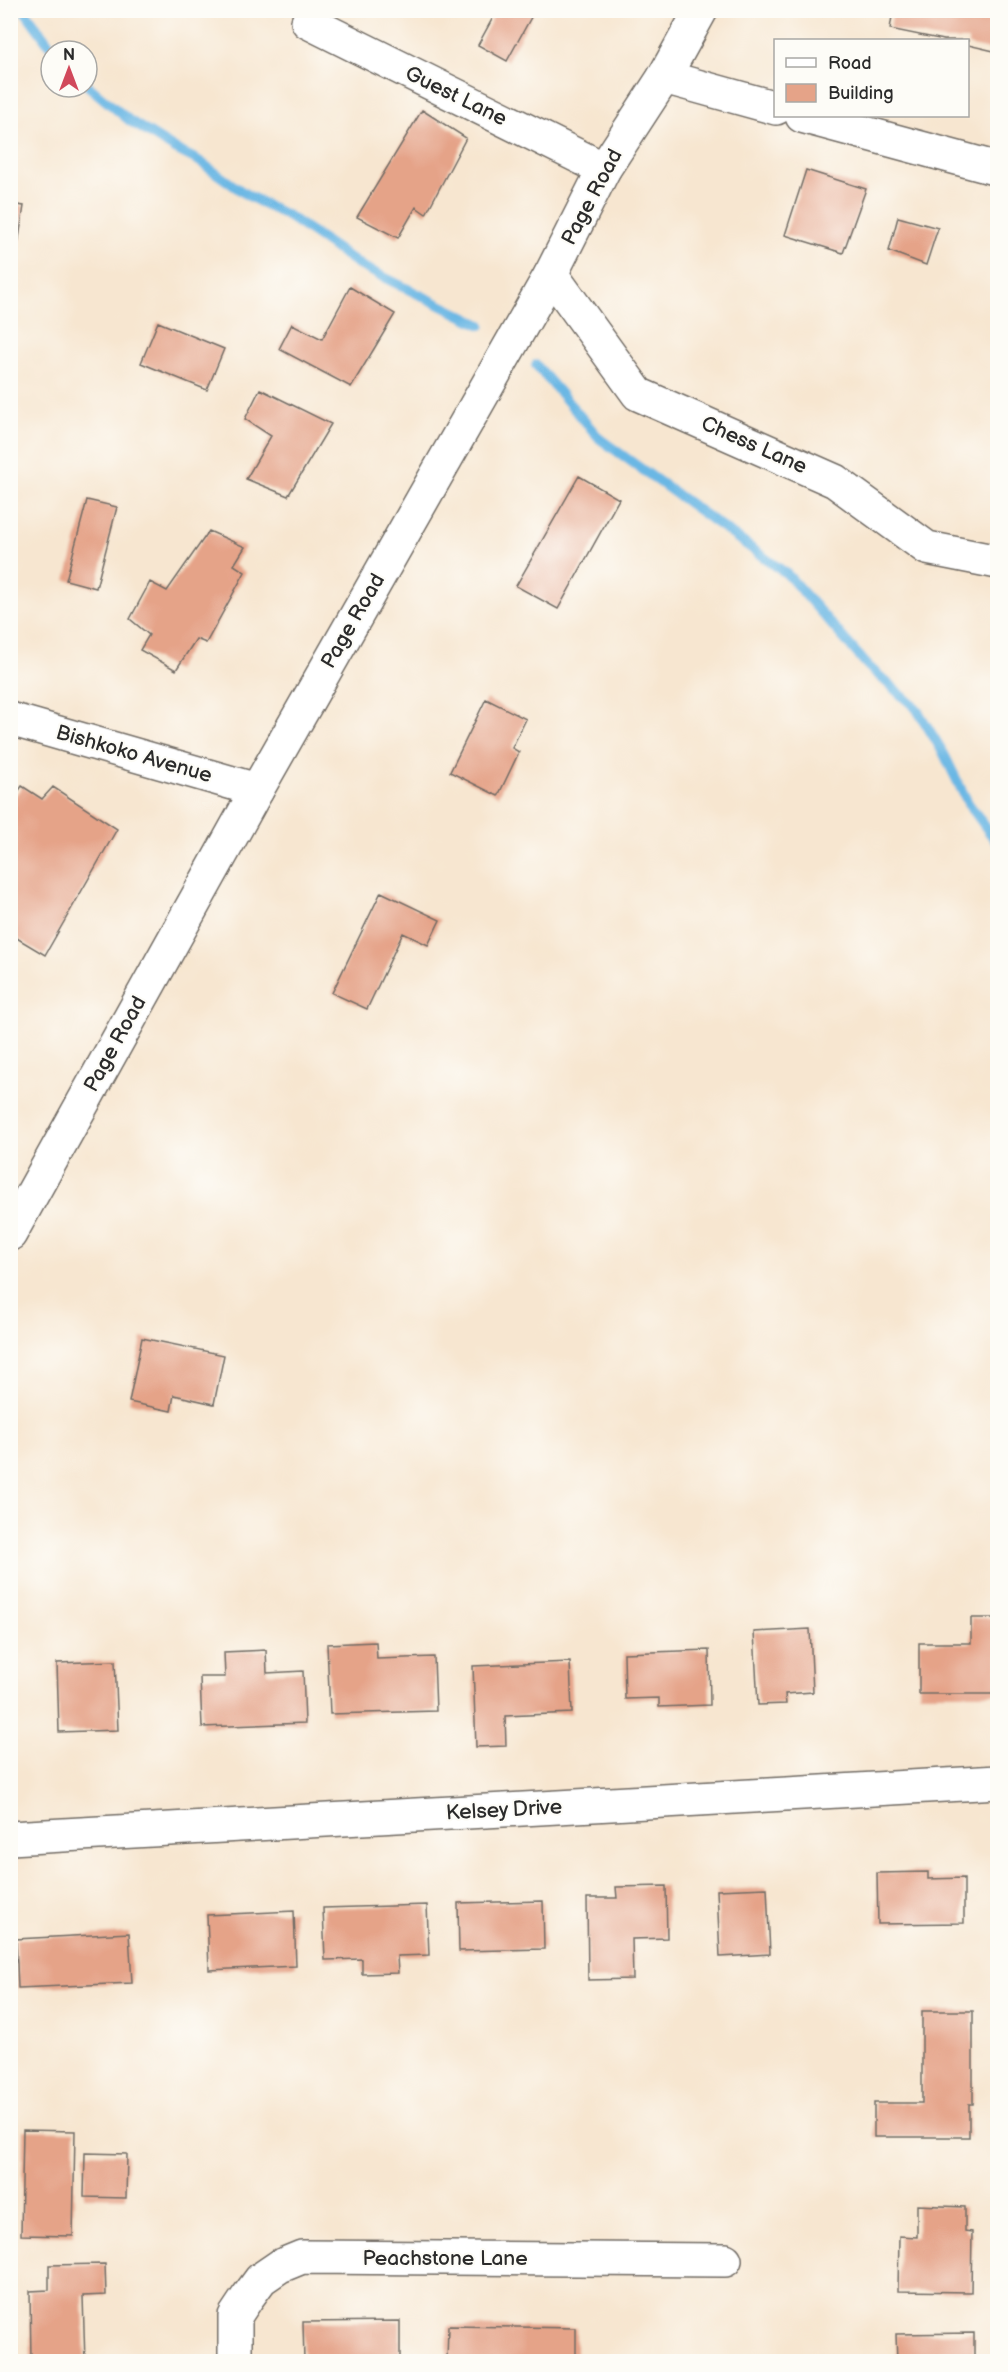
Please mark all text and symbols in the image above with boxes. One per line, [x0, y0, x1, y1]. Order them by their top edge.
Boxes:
north arrow [39, 39, 99, 99]
legend [774, 39, 969, 117]
text: N [63, 46, 75, 65]
text: Road [828, 53, 872, 74]
street label: Guest Lane [401, 61, 511, 131]
text: Building [828, 83, 894, 104]
street label: Page Road [556, 145, 628, 249]
street label: Chess Lane [697, 411, 811, 479]
street label: Page Road [316, 569, 390, 673]
street label: Bishkoko Avenue [53, 720, 215, 788]
street label: Page Road [79, 992, 151, 1096]
street label: Kelsey Drive [445, 1794, 563, 1826]
street label: Peachstone Lane [362, 2246, 528, 2271]

